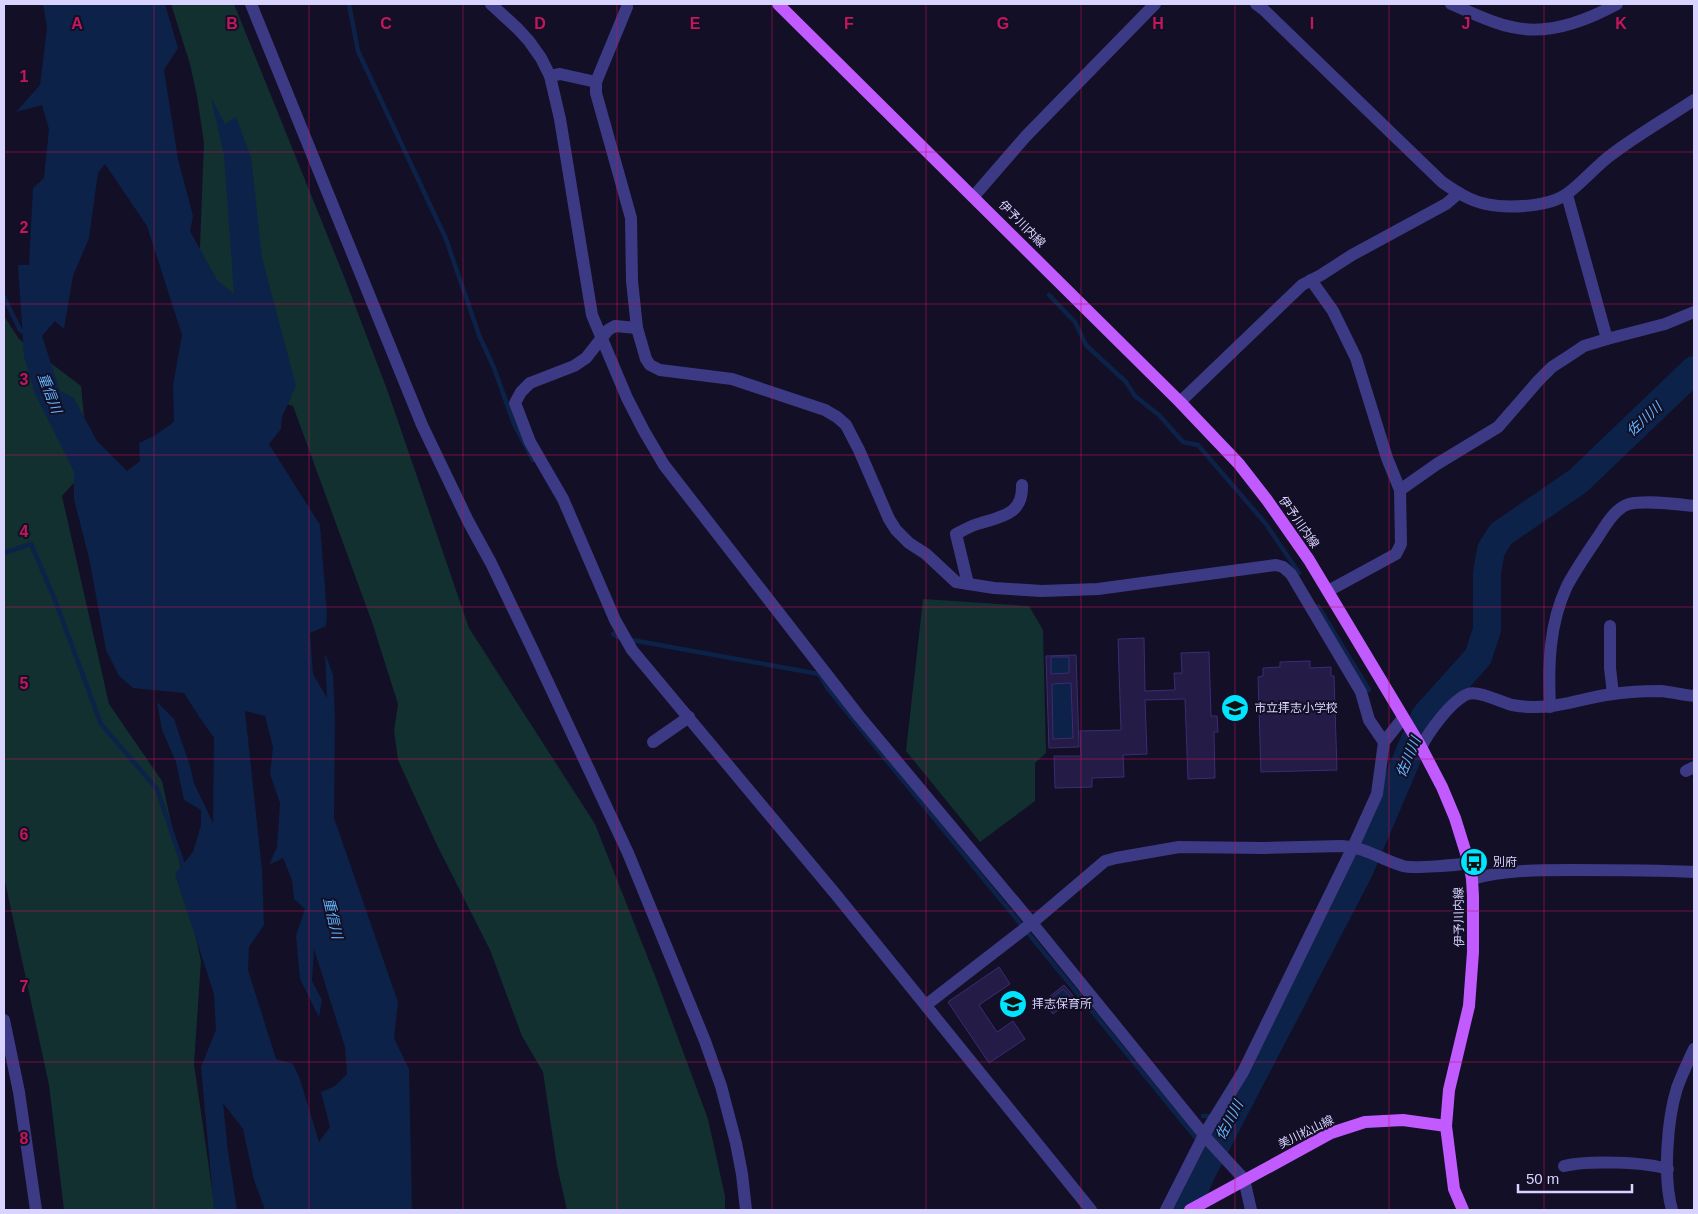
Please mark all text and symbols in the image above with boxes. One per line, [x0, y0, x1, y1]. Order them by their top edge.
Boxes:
text: A [71, 15, 83, 32]
text: B [226, 15, 238, 32]
text: C [380, 15, 392, 32]
text: D [534, 15, 546, 32]
text: E [690, 15, 701, 32]
text: F [844, 15, 854, 32]
text: G [997, 15, 1009, 32]
text: H [1152, 15, 1164, 32]
text: I [1310, 15, 1314, 32]
text: J [1462, 15, 1470, 32]
text: K [1615, 15, 1627, 32]
text: 1 [20, 68, 29, 85]
street label: 伊予川内線 [996, 198, 1048, 250]
text: 2 [20, 219, 29, 236]
text: 3 [20, 371, 29, 388]
water label: 重信川 [35, 371, 66, 417]
water label: 佐川川 [1623, 397, 1666, 439]
street label: 伊予川内線 [1276, 493, 1322, 551]
text: 4 [20, 523, 29, 540]
text: 5 [20, 675, 29, 692]
school or university icon: 市立拝志小学校 [1220, 693, 1250, 723]
place label: 市立拝志小学校 [1254, 701, 1338, 715]
water label: 佐川川 [1392, 733, 1424, 779]
text: 6 [20, 826, 29, 843]
bus stop icon: 別府 [1459, 847, 1489, 877]
place label: 別府 [1493, 855, 1517, 869]
street label: 伊予川内線 [1451, 887, 1467, 947]
water label: 重信川 [320, 896, 346, 942]
text: 7 [20, 978, 29, 995]
school or university icon: 拝志保育所 [998, 989, 1028, 1019]
place label: 拝志保育所 [1032, 997, 1092, 1011]
water label: 佐川川 [1212, 1096, 1247, 1142]
street label: 美川松山線 [1276, 1113, 1336, 1151]
text: 8 [20, 1130, 29, 1147]
scale bar [1518, 1162, 1632, 1194]
text: 50 m [1526, 1170, 1559, 1187]

